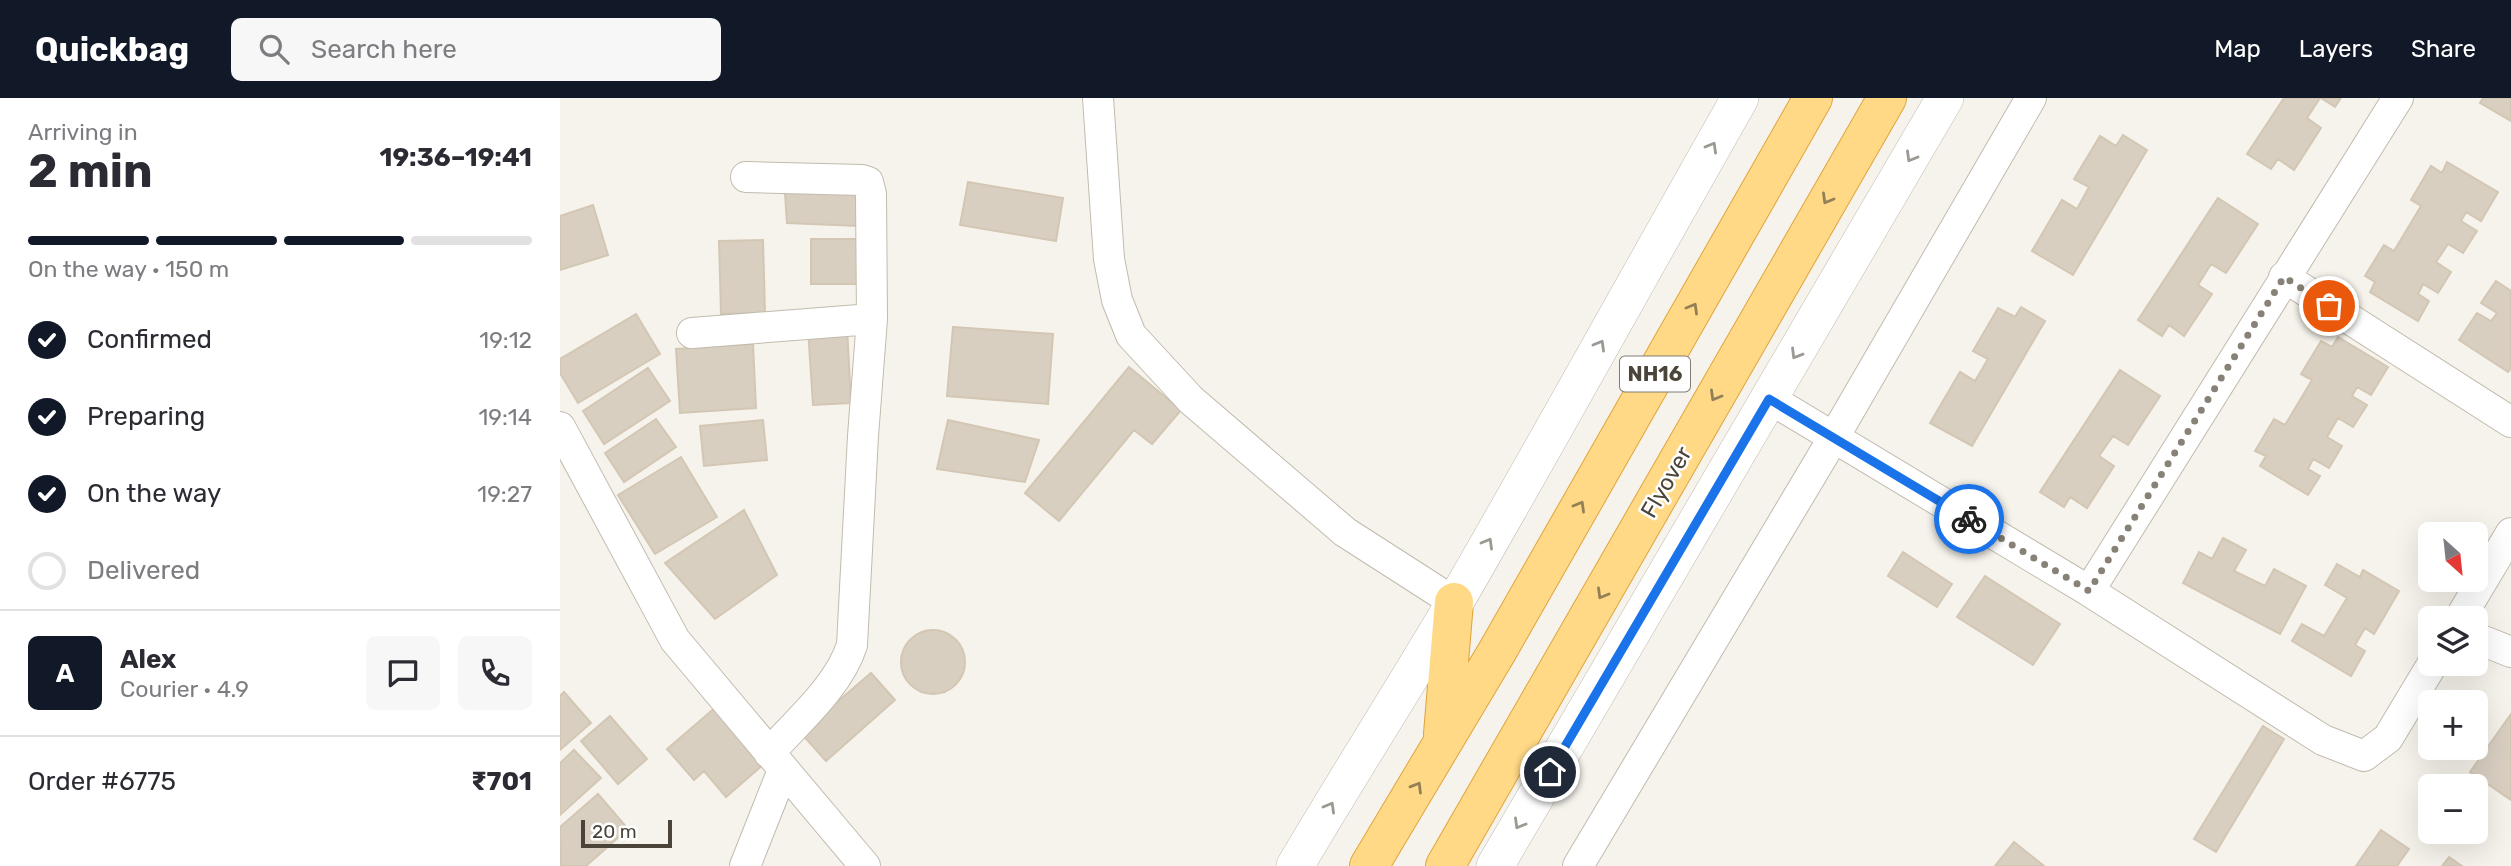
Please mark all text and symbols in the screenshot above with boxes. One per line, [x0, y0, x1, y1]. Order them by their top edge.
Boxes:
search box [231, 18, 721, 81]
text: Quickbag [35, 30, 189, 69]
icon: search [255, 30, 293, 68]
text: Search here [311, 34, 457, 65]
text: Map [2214, 35, 2261, 63]
text: Layers [2299, 35, 2373, 63]
text: Share [2411, 35, 2476, 63]
text: Arriving in [28, 118, 138, 146]
text: 19:36–19:41 [379, 142, 532, 173]
one-way arrow [1704, 142, 1717, 154]
text: 2 min [28, 144, 153, 199]
one-way arrow [1906, 150, 1919, 163]
one-way arrow [1823, 191, 1836, 204]
text: On the way · 150 m [28, 255, 229, 283]
pin [2299, 276, 2359, 336]
icon: bag [2310, 287, 2348, 325]
one-way arrow [1685, 303, 1698, 316]
icon: check [28, 321, 66, 359]
text: Confirmed [87, 324, 212, 355]
text: 19:12 [479, 326, 532, 354]
one-way arrow [1592, 340, 1605, 352]
one-way arrow [1791, 346, 1804, 359]
road number: NH16 [1620, 356, 1690, 392]
one-way arrow [1710, 389, 1723, 402]
icon: check [28, 398, 66, 436]
text: Preparing [87, 401, 205, 432]
text: 19:14 [479, 403, 532, 431]
street label: Flyover [1634, 441, 1698, 523]
icon: check [28, 475, 66, 513]
text: On the way [87, 478, 221, 509]
text: 19:27 [477, 480, 532, 508]
courier [1934, 484, 2004, 554]
icon: bike [1950, 500, 1988, 538]
one-way arrow [1572, 501, 1585, 513]
north arrow [2418, 522, 2488, 592]
map controls [2418, 522, 2488, 844]
one-way arrow [1480, 538, 1493, 550]
text: Delivered [87, 555, 200, 586]
one-way arrow [1597, 586, 1610, 599]
button: layers [2418, 606, 2488, 676]
button: chat [366, 636, 440, 710]
button: phone [458, 636, 532, 710]
text: Alex [120, 644, 176, 675]
text: A [56, 658, 74, 689]
text: Courier · 4.9 [120, 675, 249, 703]
button: + [2418, 690, 2488, 760]
pin [1520, 742, 1580, 802]
icon: home [1531, 753, 1569, 791]
text: Order #6775 [28, 766, 176, 797]
text: ₹701 [471, 766, 532, 797]
button: − [2418, 774, 2488, 844]
one-way arrow [1409, 781, 1422, 794]
one-way arrow [1321, 802, 1334, 815]
scale bar [581, 817, 672, 849]
one-way arrow [1515, 817, 1528, 830]
text: 20 m [592, 820, 637, 843]

